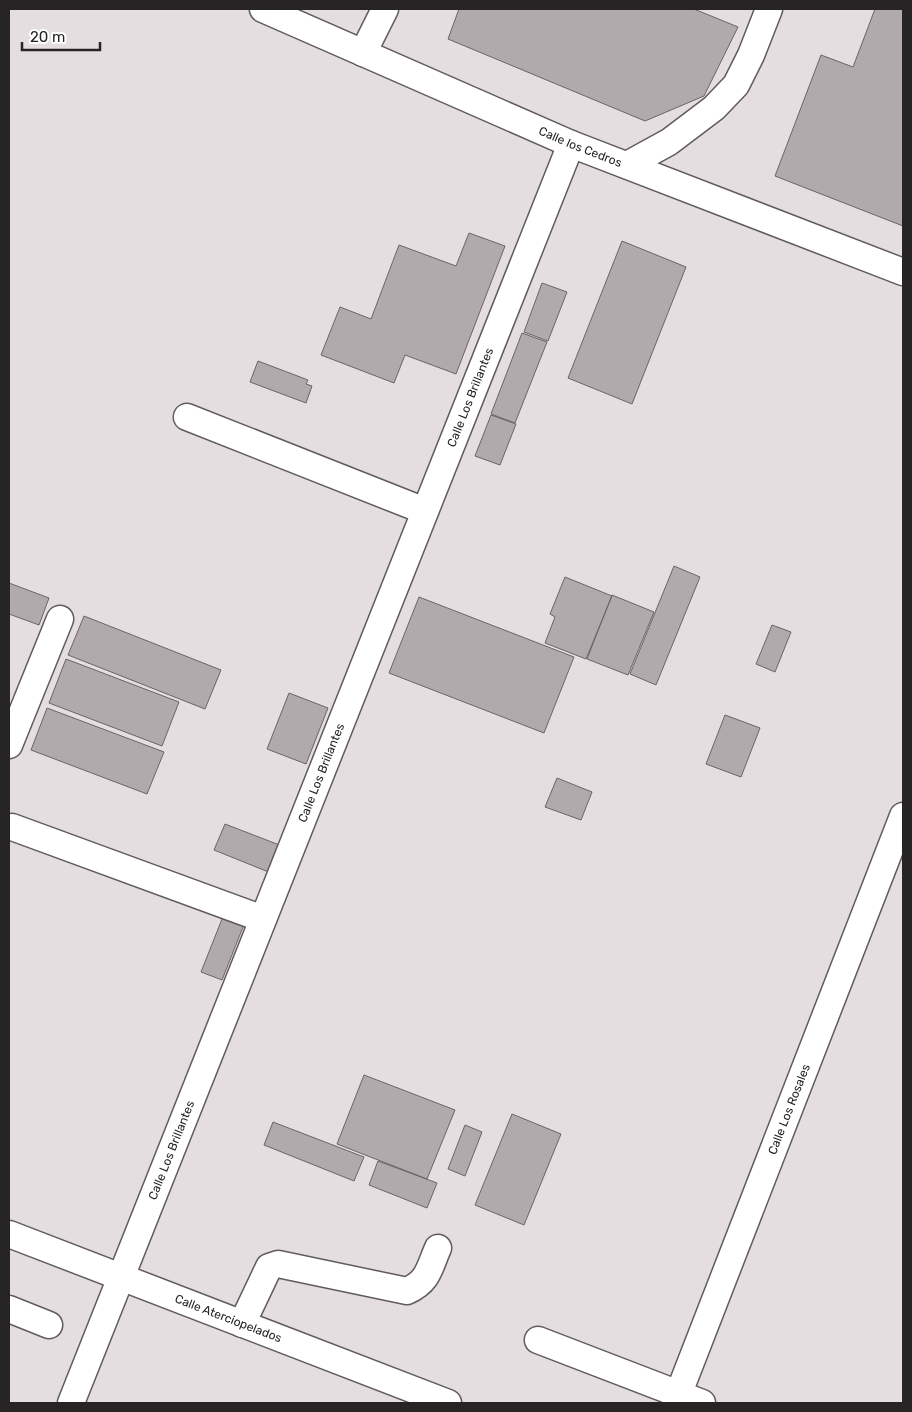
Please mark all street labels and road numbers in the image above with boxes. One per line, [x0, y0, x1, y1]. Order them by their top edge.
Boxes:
street label: Calle los Cedros [537, 124, 624, 170]
street label: Calle Los Brillantes [444, 346, 496, 449]
street label: Calle Los Brillantes [295, 721, 347, 824]
street label: Calle Los Rosales [765, 1062, 813, 1157]
street label: Calle Los Brillantes [145, 1099, 197, 1202]
street label: Calle Aterciopelados [173, 1292, 284, 1345]

